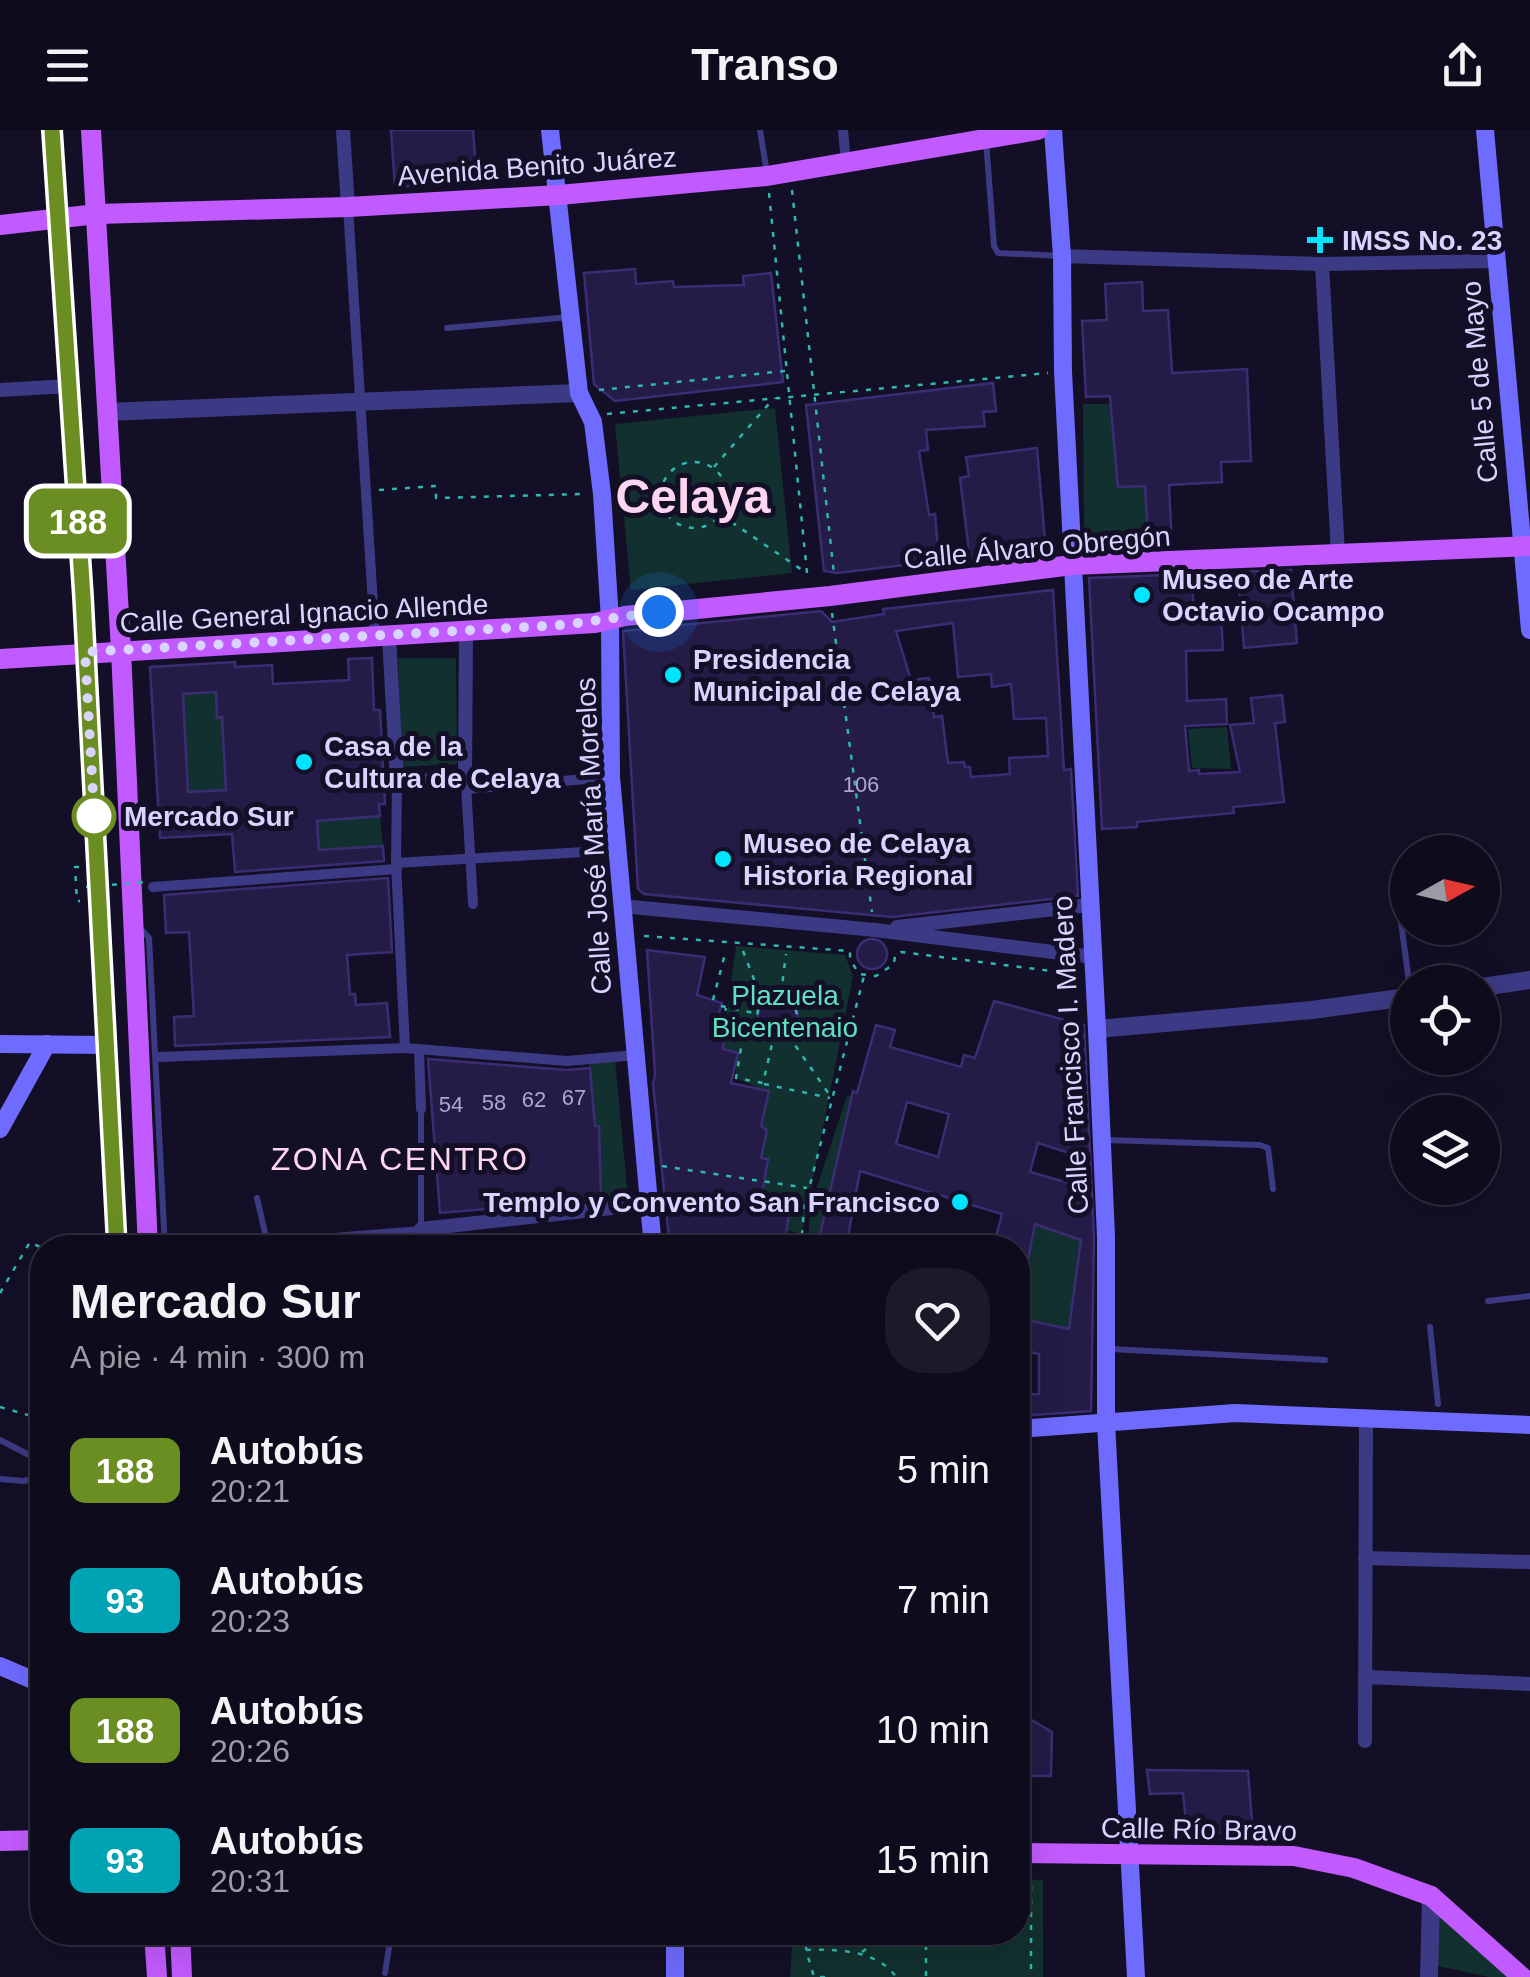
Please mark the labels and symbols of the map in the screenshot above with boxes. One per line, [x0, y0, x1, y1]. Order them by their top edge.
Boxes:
street label: Avenida Benito Juárez [396, 141, 678, 192]
place label: IMSS No. 23 [1342, 225, 1502, 256]
marker: IMSS No. 23 [1307, 227, 1333, 253]
street label: Calle 5 de Mayo [1455, 280, 1504, 484]
district label: Celaya [616, 470, 771, 523]
line badge: 188 [20, 488, 136, 554]
street label: Calle Álvaro Obregón [902, 520, 1172, 575]
place label: Museo de Arte Octavio Ocampo [1162, 564, 1385, 627]
marker: Museo de Arte Octavio Ocampo [1131, 584, 1153, 606]
your location [634, 587, 684, 637]
street label: Calle General Ignacio Allende [119, 588, 489, 639]
place label: Presidencia Municipal de Celaya [693, 644, 961, 707]
marker: Presidencia Municipal de Celaya [662, 664, 684, 686]
street label: Calle José María Morelos [570, 677, 617, 995]
place label: Casa de la Cultura de Celaya [324, 731, 561, 794]
marker: Casa de la Cultura de Celaya [293, 751, 315, 773]
house number: 106 [843, 772, 879, 797]
marker: Mercado Sur [73, 795, 115, 837]
place label: Mercado Sur [124, 801, 294, 832]
place label: Museo de Celaya Historia Regional [743, 828, 973, 891]
north arrow [1390, 835, 1500, 945]
marker: Museo de Celaya Historia Regional [712, 848, 734, 870]
street label: Calle Francisco I. Madero [1047, 895, 1094, 1215]
park label: Plazuela Bicentenaio [712, 980, 858, 1043]
house number: 67 [562, 1085, 586, 1110]
house number: 62 [522, 1087, 546, 1112]
house number: 58 [482, 1090, 506, 1115]
house number: 54 [439, 1092, 463, 1117]
district label: ZONA CENTRO [271, 1141, 529, 1177]
place label: Templo y Convento San Francisco [483, 1187, 940, 1218]
marker: Templo y Convento San Francisco [949, 1191, 971, 1213]
street label: Calle Río Bravo [1101, 1812, 1297, 1847]

